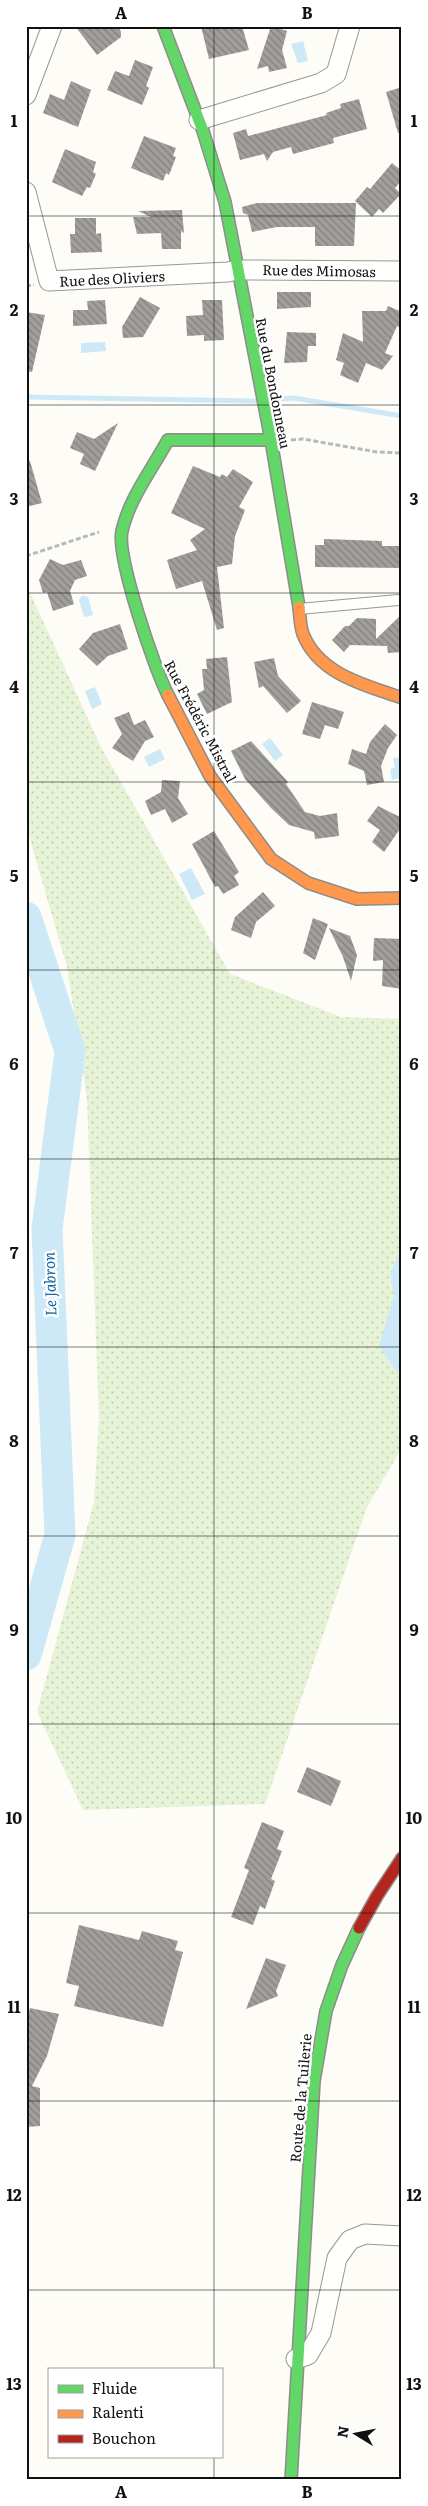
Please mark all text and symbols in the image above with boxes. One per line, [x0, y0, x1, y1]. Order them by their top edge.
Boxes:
text: A [115, 0, 127, 24]
text: B [301, 0, 313, 24]
text: 1 [11, 108, 18, 132]
text: 1 [411, 108, 418, 132]
street label: Rue des Mimosas [262, 259, 376, 281]
street label: Rue des Oliviers [59, 265, 165, 291]
text: 2 [10, 297, 19, 321]
text: 2 [410, 297, 419, 321]
street label: Rue du Bondonneau [251, 316, 297, 450]
text: 3 [10, 486, 19, 510]
text: 3 [410, 486, 419, 510]
street label: Rue Frédéric Mistral [160, 656, 242, 786]
text: 4 [9, 674, 19, 698]
text: 4 [409, 674, 419, 698]
text: 5 [10, 863, 19, 887]
text: 5 [410, 863, 419, 887]
text: 6 [9, 1051, 19, 1075]
text: 6 [409, 1051, 419, 1075]
text: 7 [10, 1240, 19, 1264]
text: 7 [410, 1240, 419, 1264]
water label: Le Jabron [36, 1252, 62, 1316]
text: 8 [9, 1428, 19, 1452]
text: 8 [409, 1428, 419, 1452]
text: 9 [9, 1617, 19, 1641]
text: 9 [409, 1617, 419, 1641]
text: 10 [6, 1805, 22, 1829]
text: 10 [406, 1805, 422, 1829]
text: 11 [7, 1994, 21, 2018]
text: 11 [407, 1994, 421, 2018]
street label: Route de la Tuilerie [284, 2033, 316, 2163]
text: 12 [6, 2182, 22, 2206]
text: 12 [406, 2182, 422, 2206]
legend [48, 2368, 222, 2458]
text: 13 [6, 2371, 22, 2395]
text: 13 [406, 2371, 422, 2395]
text: Fluide [92, 2376, 137, 2399]
text: Ralenti [92, 2400, 144, 2423]
north arrow [330, 2408, 380, 2458]
text: N [331, 2424, 353, 2439]
text: Bouchon [92, 2426, 156, 2449]
text: A [115, 2479, 127, 2503]
text: B [301, 2479, 313, 2503]

